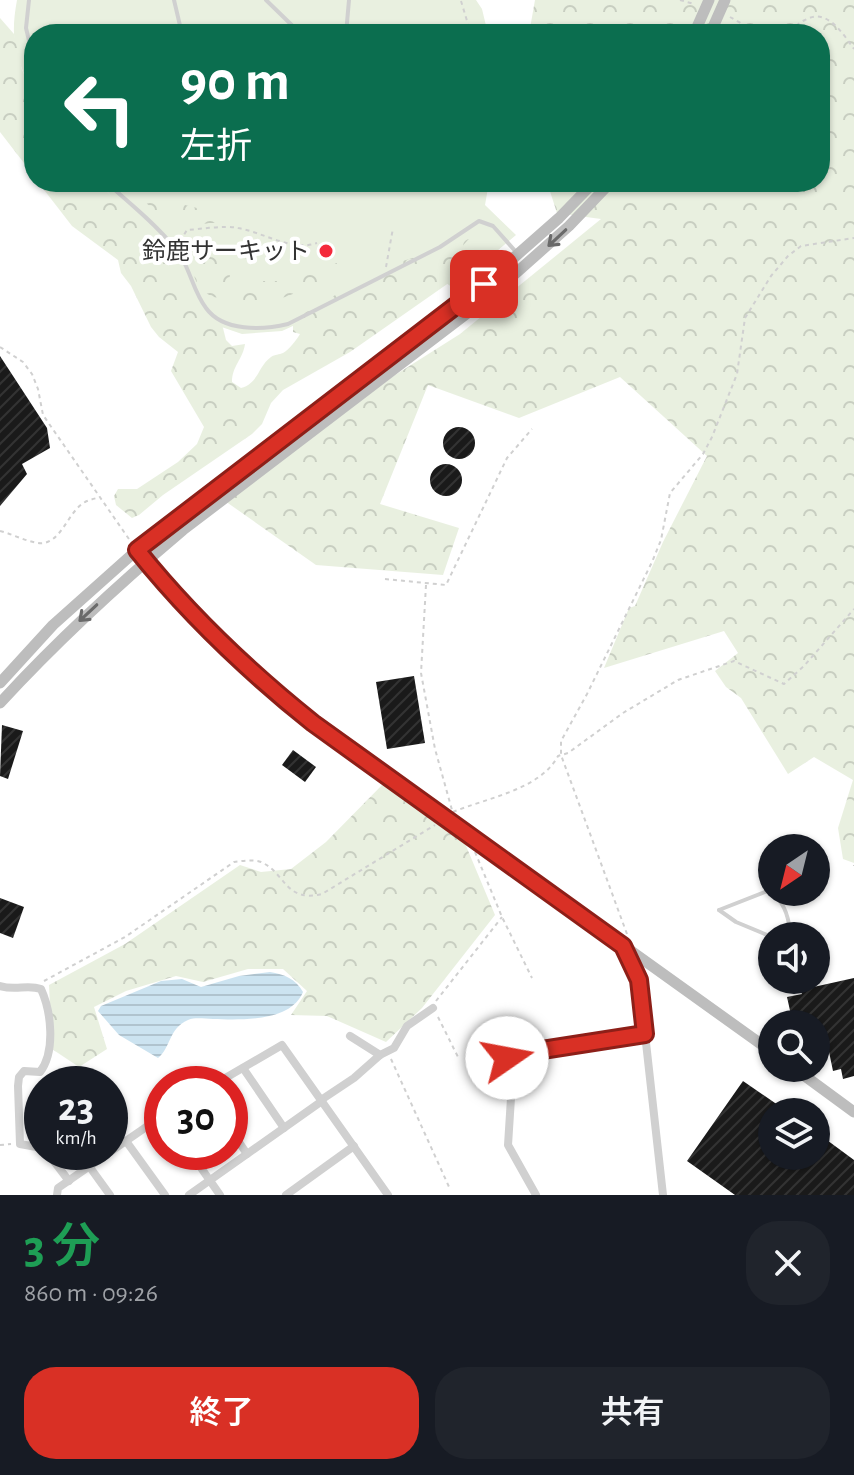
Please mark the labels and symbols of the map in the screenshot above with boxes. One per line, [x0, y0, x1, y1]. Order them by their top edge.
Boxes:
one-way arrow [547, 228, 567, 247]
place label: 鈴鹿サーキット [142, 238, 310, 264]
marker: 鈴鹿サーキット [317, 242, 335, 260]
pin [450, 250, 518, 318]
one-way arrow [78, 604, 98, 622]
north arrow [758, 834, 830, 906]
position arrow [465, 1016, 549, 1100]
speed limit sign: 30 [144, 1066, 248, 1170]

